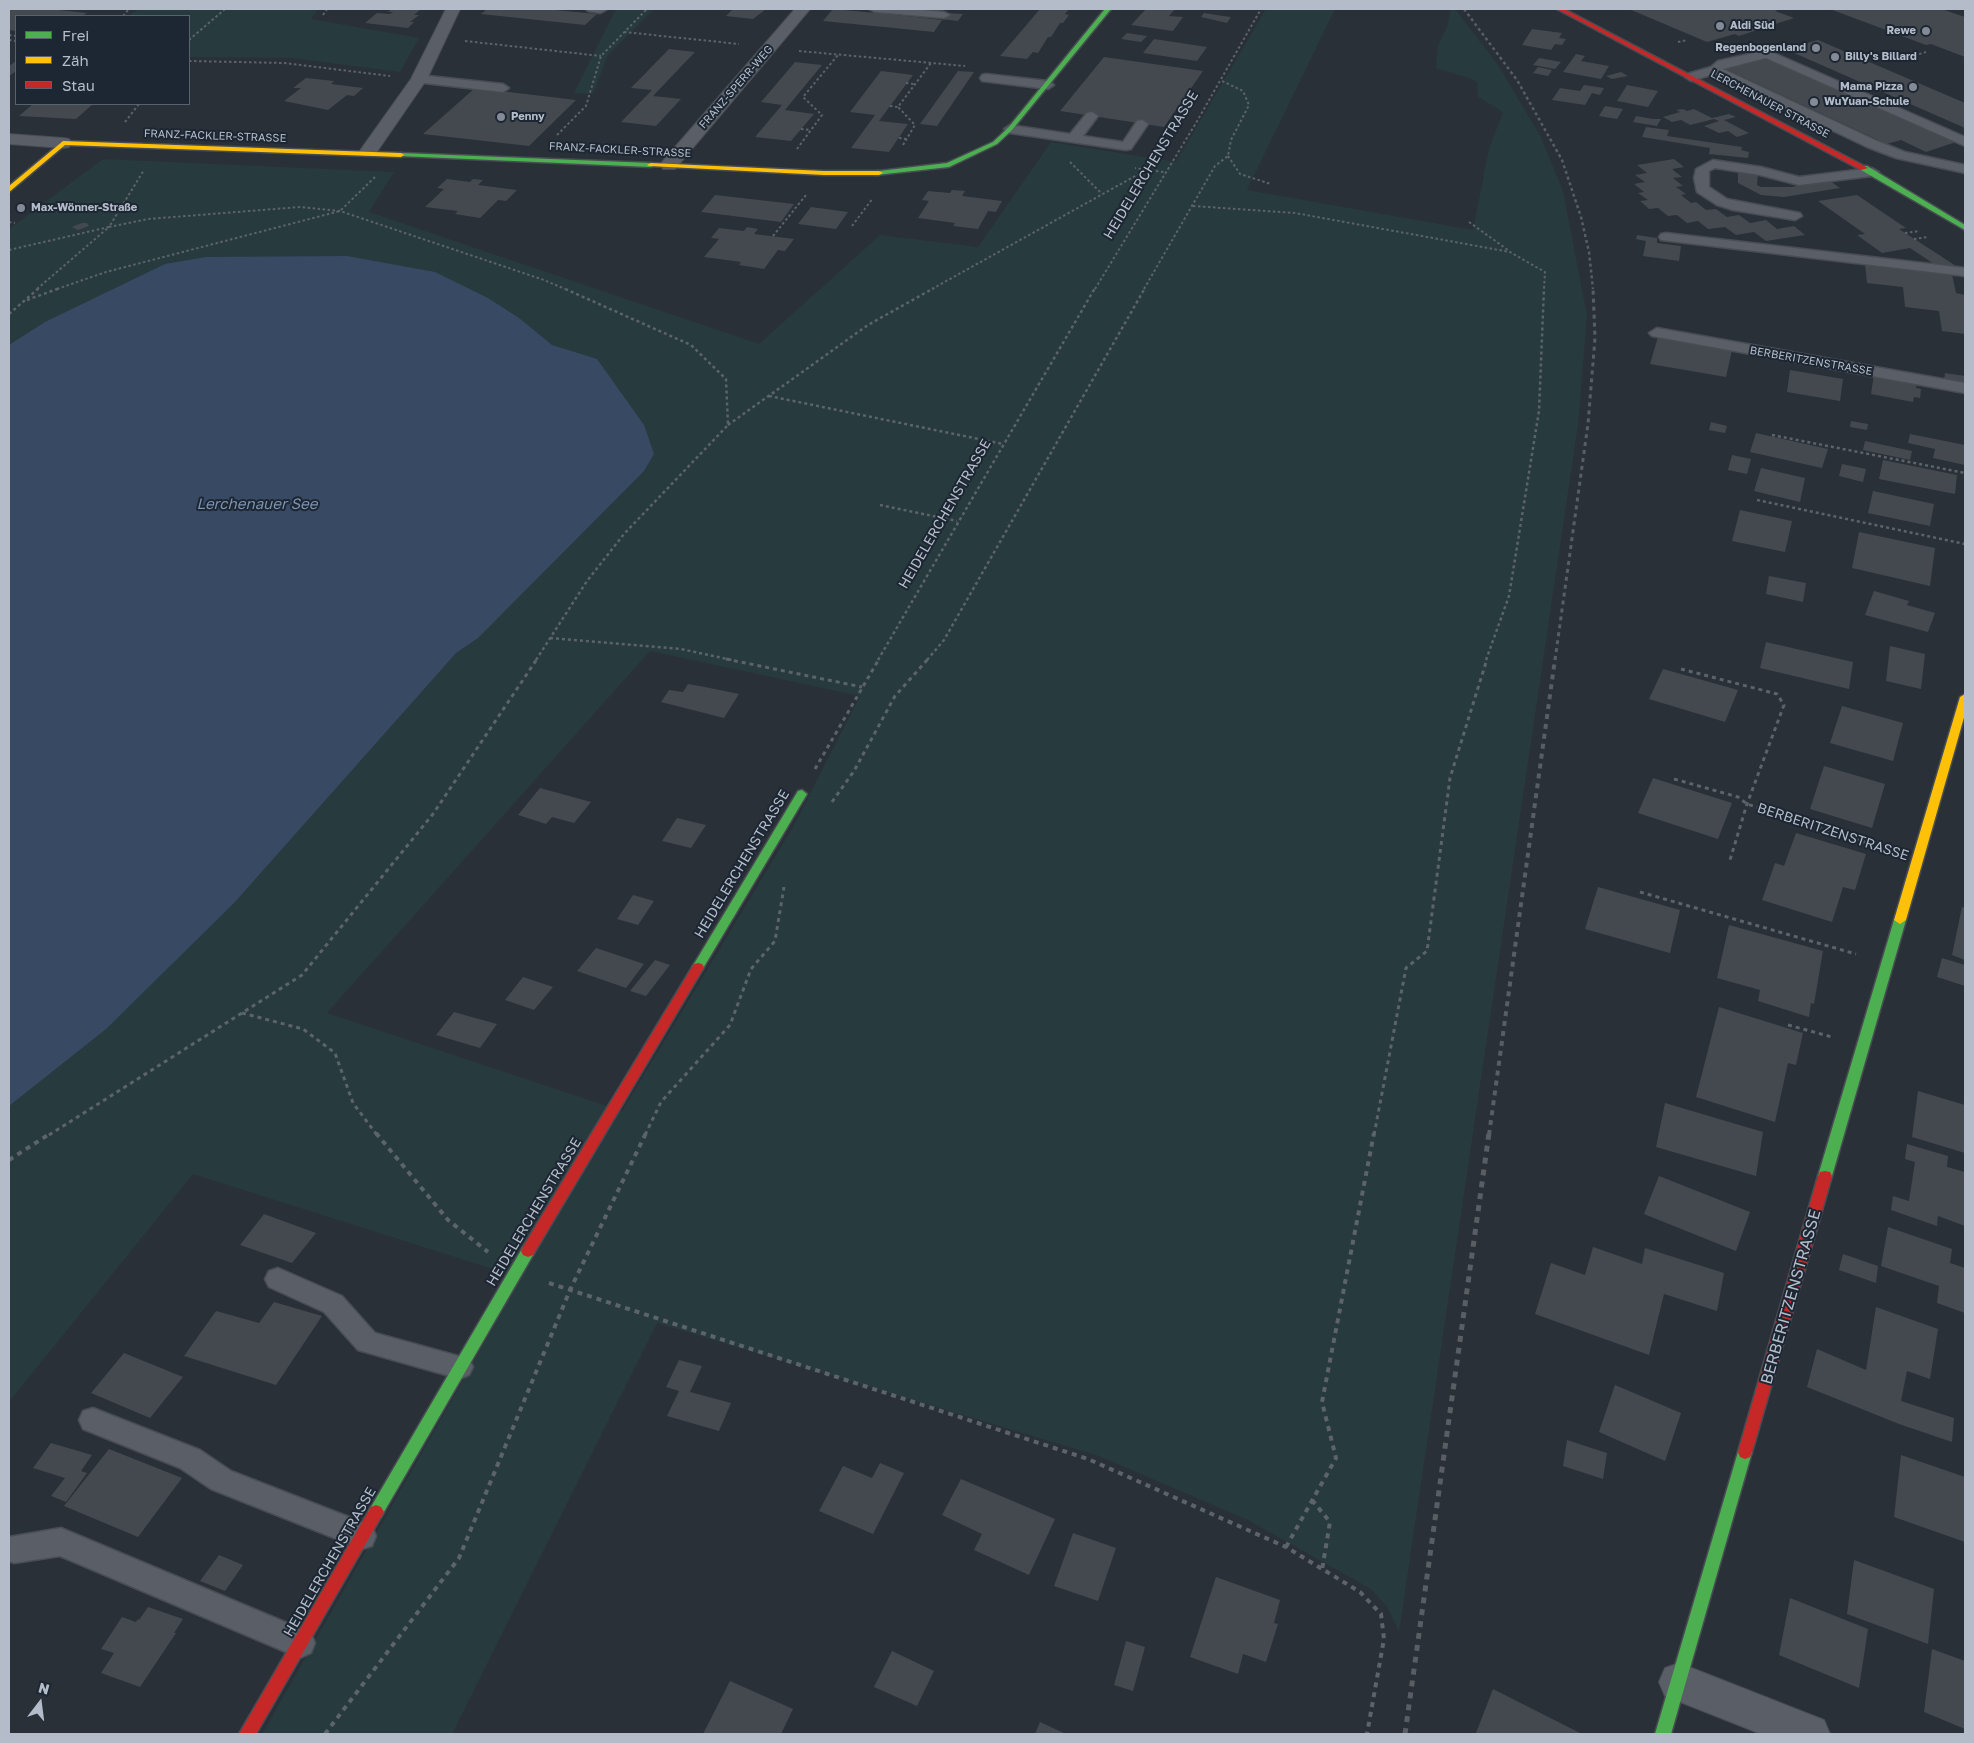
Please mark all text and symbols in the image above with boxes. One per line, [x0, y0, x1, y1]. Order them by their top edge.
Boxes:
legend [15, 15, 190, 105]
place label: Aldi Süd [1730, 19, 1775, 33]
marker: Aldi Süd [1714, 20, 1726, 32]
place label: Rewe [1887, 24, 1916, 38]
marker: Rewe [1920, 25, 1932, 37]
text: Frei [62, 26, 89, 44]
place label: Regenbogenland [1715, 41, 1806, 55]
marker: Regenbogenland [1810, 42, 1822, 54]
street label: FRANZ-SPERR-WEG [696, 43, 776, 131]
place label: Billy's Billard [1845, 50, 1917, 64]
text: Zäh [62, 51, 89, 69]
marker: Billy's Billard [1829, 51, 1841, 63]
street label: LERCHENAUER STRASSE [1708, 67, 1832, 141]
text: Stau [62, 76, 95, 94]
place label: Mama Pizza [1840, 80, 1903, 94]
marker: Mama Pizza [1907, 81, 1919, 93]
street label: HEIDELERCHENSTRASSE [1100, 88, 1202, 242]
place label: WuYuan-Schule [1824, 95, 1909, 109]
marker: WuYuan-Schule [1808, 96, 1820, 108]
place label: Penny [511, 110, 545, 124]
marker: Penny [495, 111, 507, 123]
street label: FRANZ-FACKLER-STRASSE [144, 127, 286, 145]
street label: FRANZ-FACKLER-STRASSE [548, 140, 692, 160]
place label: Max-Wönner-Straße [31, 201, 137, 215]
marker: Max-Wönner-Straße [15, 202, 27, 214]
street label: BERBERITZENSTRASSE [1749, 344, 1873, 378]
street label: HEIDELERCHENSTRASSE [895, 436, 995, 592]
water label: Lerchenauer See [197, 495, 317, 513]
street label: HEIDELERCHENSTRASSE [691, 787, 793, 941]
street label: BERBERITZENSTRASSE [1755, 800, 1911, 864]
street label: HEIDELERCHENSTRASSE [483, 1135, 585, 1289]
street label: BERBERITZENSTRASSE [1757, 1207, 1825, 1387]
street label: HEIDELERCHENSTRASSE [280, 1484, 380, 1640]
north arrow [15, 1678, 65, 1728]
text: N [37, 1678, 51, 1698]

